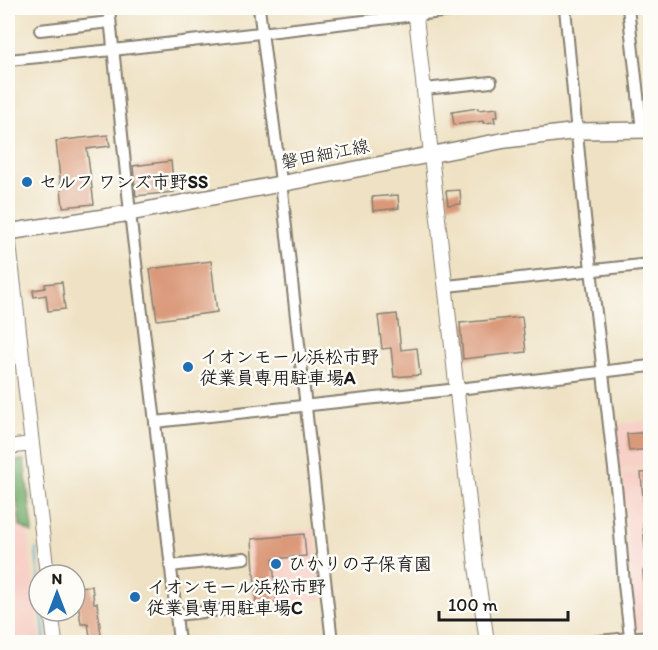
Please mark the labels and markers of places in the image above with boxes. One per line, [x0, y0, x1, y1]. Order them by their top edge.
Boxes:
place label: セルフ ワンズ市野SS [39, 171, 208, 193]
marker: セルフ ワンズ市野SS [20, 175, 34, 189]
place label: イオンモール浜松市野 従業員専用駐車場A [200, 346, 379, 389]
marker: イオンモール浜松市野 従業員専用駐車場A [181, 360, 195, 374]
place label: ひかりの子保育園 [288, 553, 432, 575]
marker: ひかりの子保育園 [269, 557, 283, 571]
place label: イオンモール浜松市野 従業員専用駐車場C [147, 576, 326, 619]
marker: イオンモール浜松市野 従業員専用駐車場C [128, 590, 142, 604]

